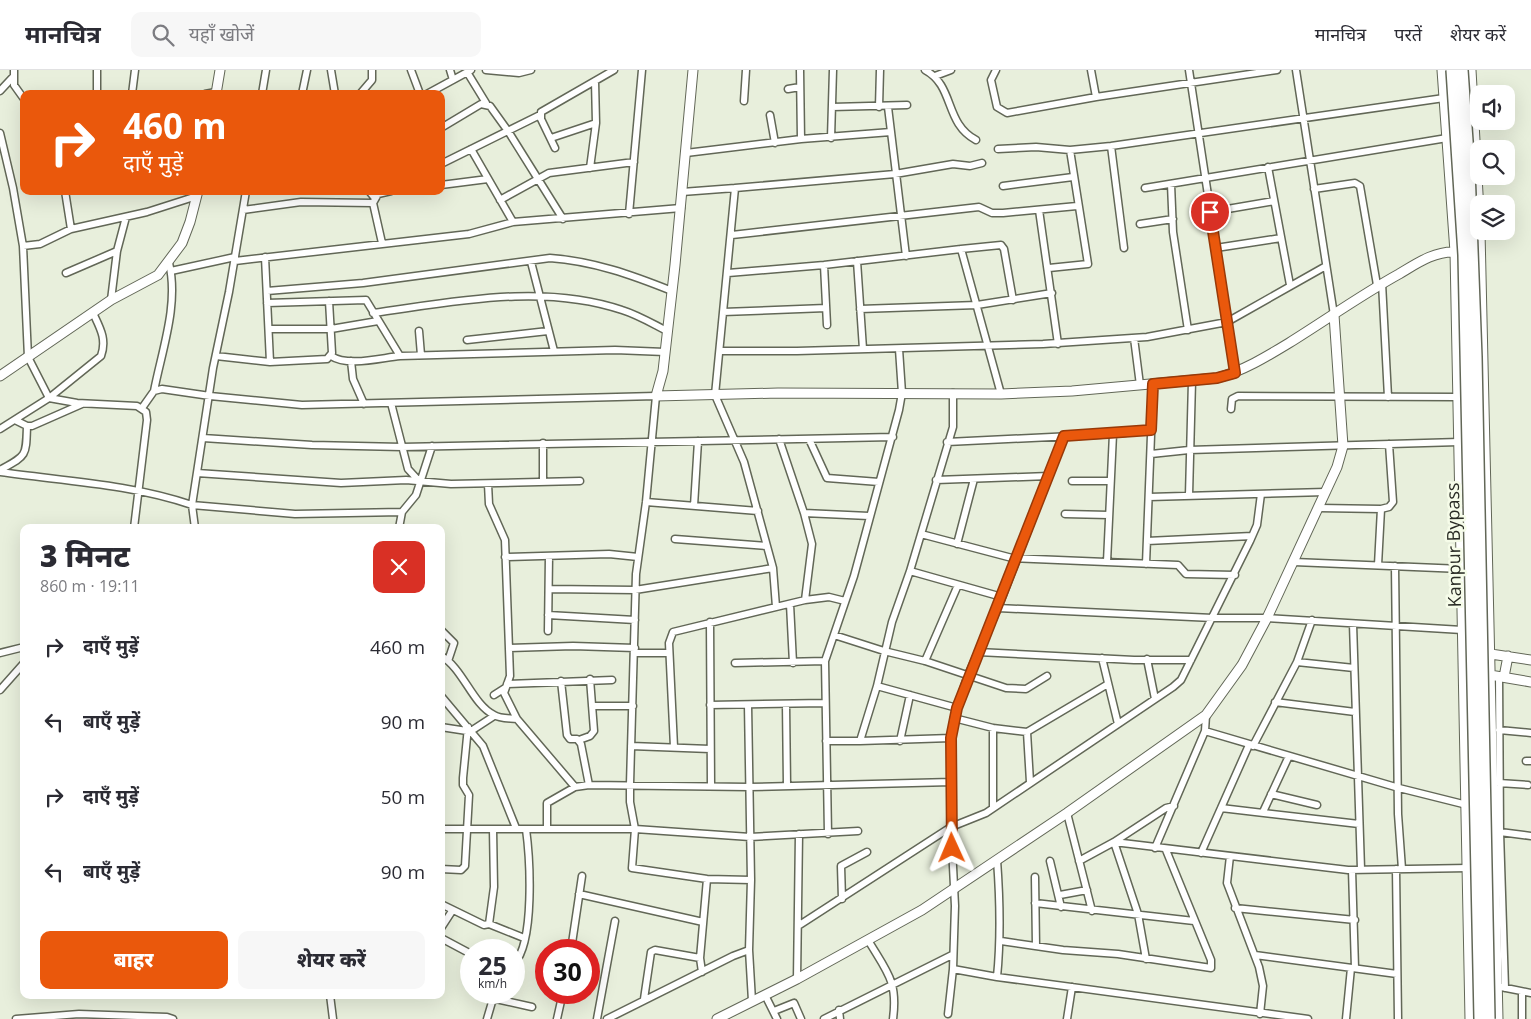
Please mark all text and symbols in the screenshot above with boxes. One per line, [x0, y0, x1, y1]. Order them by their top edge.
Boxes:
search box [131, 12, 481, 57]
text: मानचित्र [25, 17, 101, 50]
icon: search [149, 21, 177, 49]
text: यहाँ खोजें [189, 21, 254, 47]
text: मानचित्र [1315, 22, 1366, 46]
text: परतें [1394, 22, 1422, 46]
text: शेयर करें [1450, 22, 1506, 46]
map controls [1470, 85, 1515, 240]
button: sound [1470, 85, 1515, 130]
text: 460 m [123, 102, 227, 149]
icon: right [40, 110, 105, 175]
button: search [1470, 140, 1515, 185]
text: दाएँ मुड़ें [123, 147, 183, 177]
pin [1189, 191, 1231, 233]
button: layers [1470, 195, 1515, 240]
icon: arrive [1196, 198, 1224, 226]
street label: Kanpur Bypass [1440, 482, 1466, 608]
text: 3 मिनट [40, 535, 130, 576]
button: close [373, 541, 425, 593]
text: 860 m · 19:11 [40, 575, 140, 597]
icon: right [40, 633, 68, 661]
text: दाएँ मुड़ें [83, 633, 139, 659]
text: 460 m [370, 634, 425, 660]
icon: left [40, 708, 68, 736]
text: बाएँ मुड़ें [83, 708, 140, 734]
text: 90 m [381, 709, 425, 735]
icon: right [40, 783, 68, 811]
text: दाएँ मुड़ें [83, 783, 139, 809]
text: 50 m [381, 784, 425, 810]
position arrow [925, 821, 977, 873]
icon: left [40, 858, 68, 886]
text: बाएँ मुड़ें [83, 858, 140, 884]
text: 90 m [381, 859, 425, 885]
button: बाहर [40, 931, 228, 989]
button: शेयर करें [238, 931, 425, 989]
speed limit sign: 30 [535, 939, 600, 1004]
text: 25 [478, 948, 507, 982]
text: km/h [478, 975, 507, 992]

